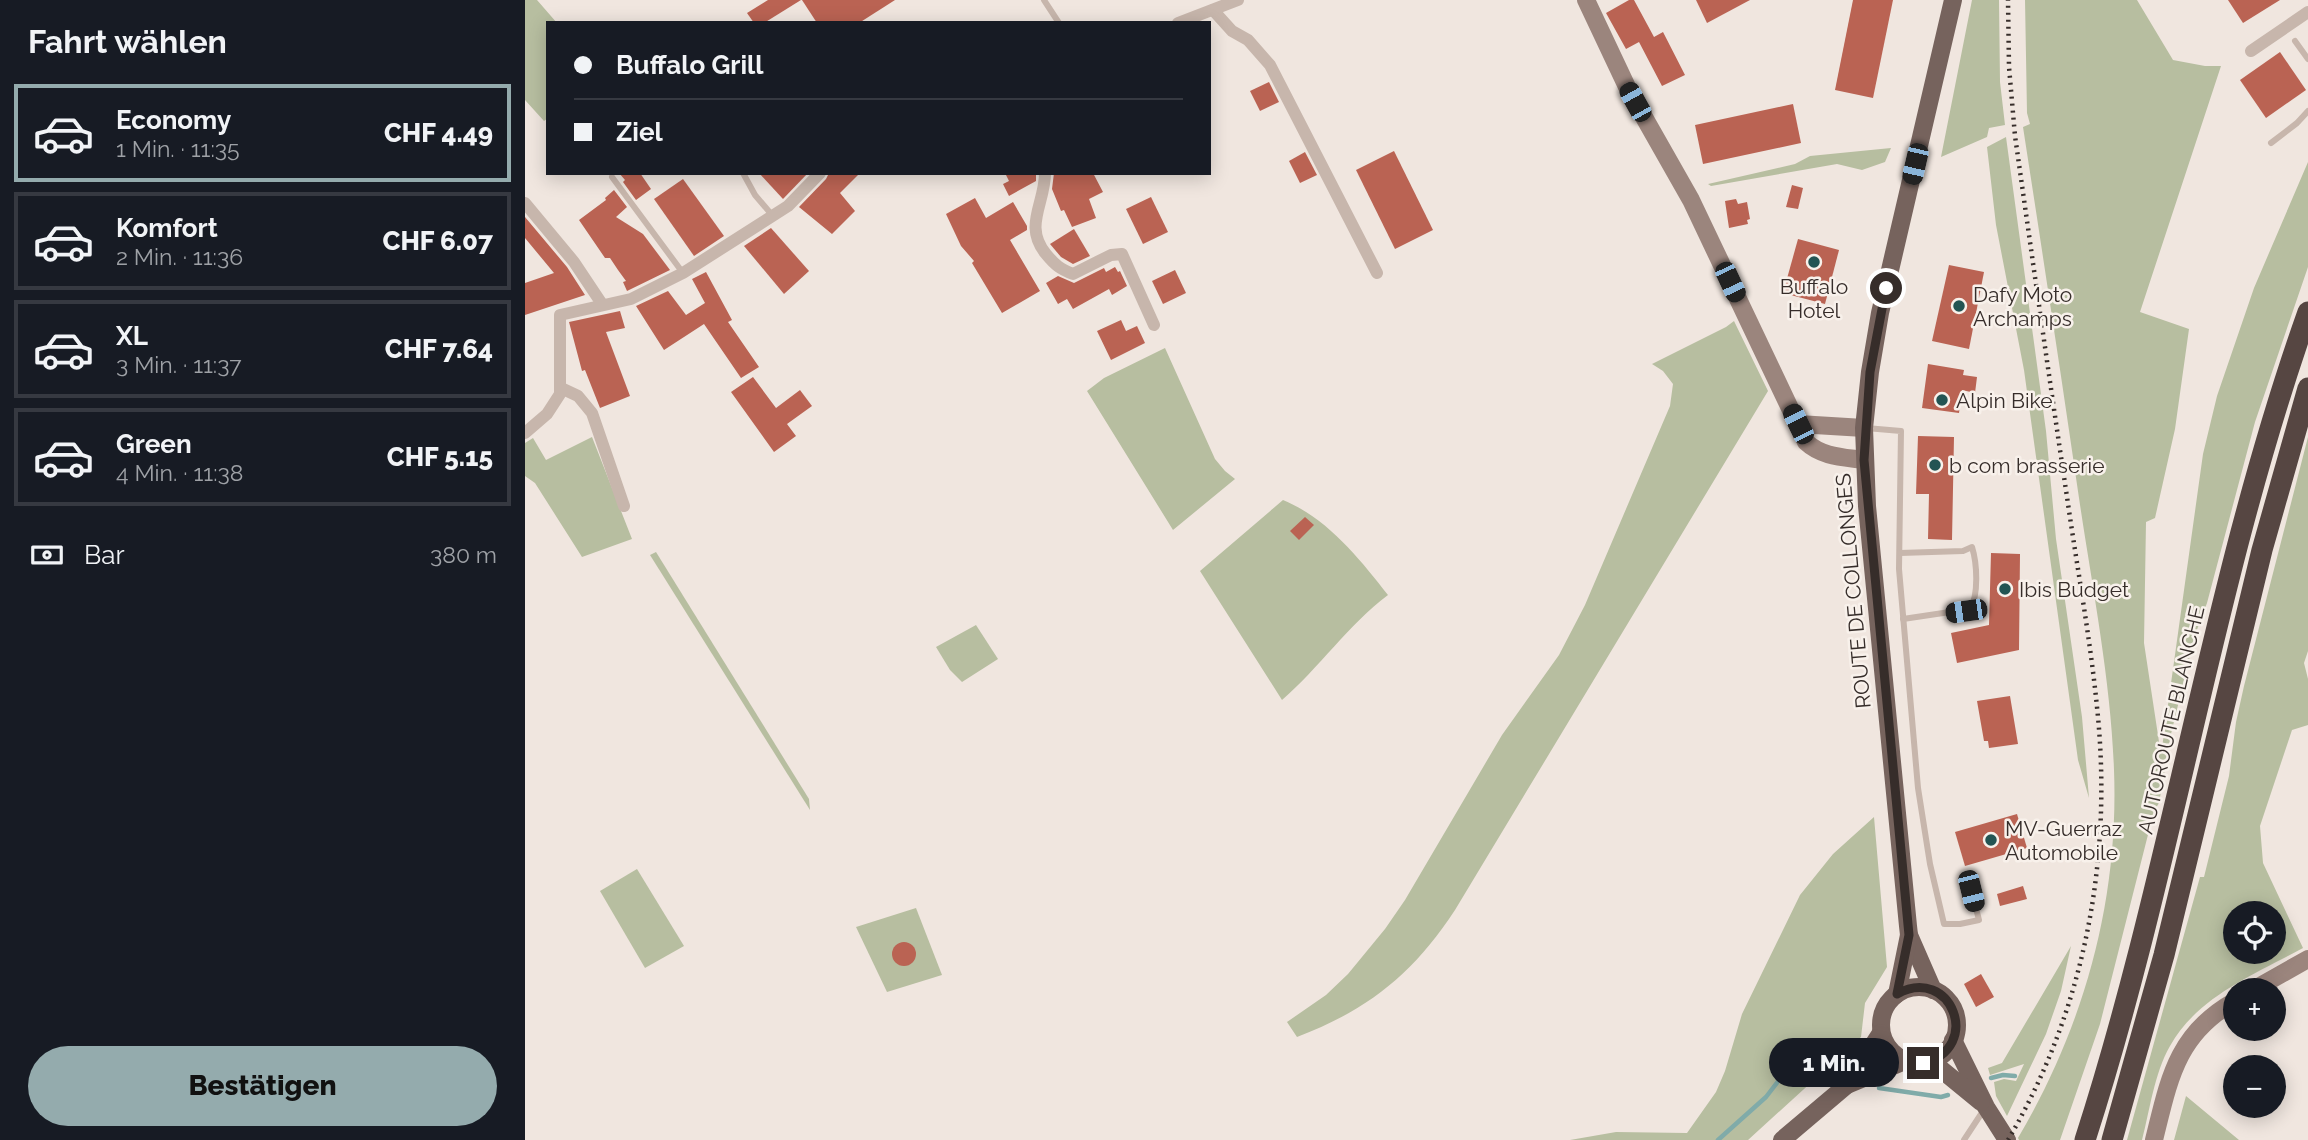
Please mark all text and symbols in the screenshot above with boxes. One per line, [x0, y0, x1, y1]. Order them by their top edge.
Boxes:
text: Fahrt wählen [28, 23, 227, 60]
text: Buffalo Grill [616, 50, 764, 80]
car [1616, 79, 1655, 125]
icon: car [32, 102, 95, 165]
text: Economy [116, 105, 231, 135]
text: Ziel [616, 117, 663, 147]
text: CHF 4.49 [384, 118, 493, 148]
text: 1 Min. · 11:35 [116, 135, 240, 162]
car [1901, 141, 1930, 187]
icon: car [32, 210, 95, 273]
text: Komfort [116, 213, 218, 243]
text: CHF 6.07 [383, 226, 493, 256]
text: 2 Min. · 11:36 [116, 243, 243, 270]
marker: Buffalo Hotel [1806, 254, 1822, 270]
car [1712, 259, 1749, 305]
route start [1870, 272, 1902, 304]
place label: Buffalo Hotel [1780, 274, 1848, 323]
place label: Dafy Moto Archamps [1973, 282, 2072, 331]
marker: Dafy Moto Archamps [1951, 298, 1967, 314]
icon: car [32, 318, 95, 381]
text: XL [116, 321, 148, 351]
text: CHF 7.64 [385, 334, 493, 364]
text: 3 Min. · 11:37 [116, 351, 242, 378]
place label: Alpin Bike [1956, 388, 2053, 413]
marker: Alpin Bike [1934, 392, 1950, 408]
car [1780, 401, 1817, 447]
icon: car [32, 426, 95, 489]
text: Green [116, 429, 192, 459]
text: CHF 5.15 [387, 442, 493, 472]
place label: b com brasserie [1949, 453, 2105, 478]
marker: b com brasserie [1927, 457, 1943, 473]
text: 4 Min. · 11:38 [116, 459, 243, 486]
street label: ROUTE DE COLLONGES [1830, 472, 1876, 710]
icon: cash [28, 536, 66, 574]
text: Bar [84, 540, 125, 570]
text: 380 m [430, 541, 497, 568]
place label: Ibis Budget [2019, 577, 2129, 602]
marker: Ibis Budget [1997, 581, 2013, 597]
car [1944, 598, 1989, 624]
street label: AUTOROUTE BLANCHE [2133, 604, 2209, 836]
place label: MV-Guerraz Automobile [2005, 816, 2122, 865]
marker: MV-Guerraz Automobile [1983, 832, 1999, 848]
car [1956, 868, 1987, 914]
map controls [2223, 901, 2286, 1118]
button: locate [2223, 901, 2286, 964]
button: + [2223, 978, 2286, 1041]
callout: 1 Min. [1769, 1038, 1899, 1088]
button: Bestätigen [28, 1046, 497, 1126]
route end [1907, 1047, 1939, 1079]
text: 1 Min. [1803, 1049, 1865, 1076]
button: − [2223, 1055, 2286, 1118]

